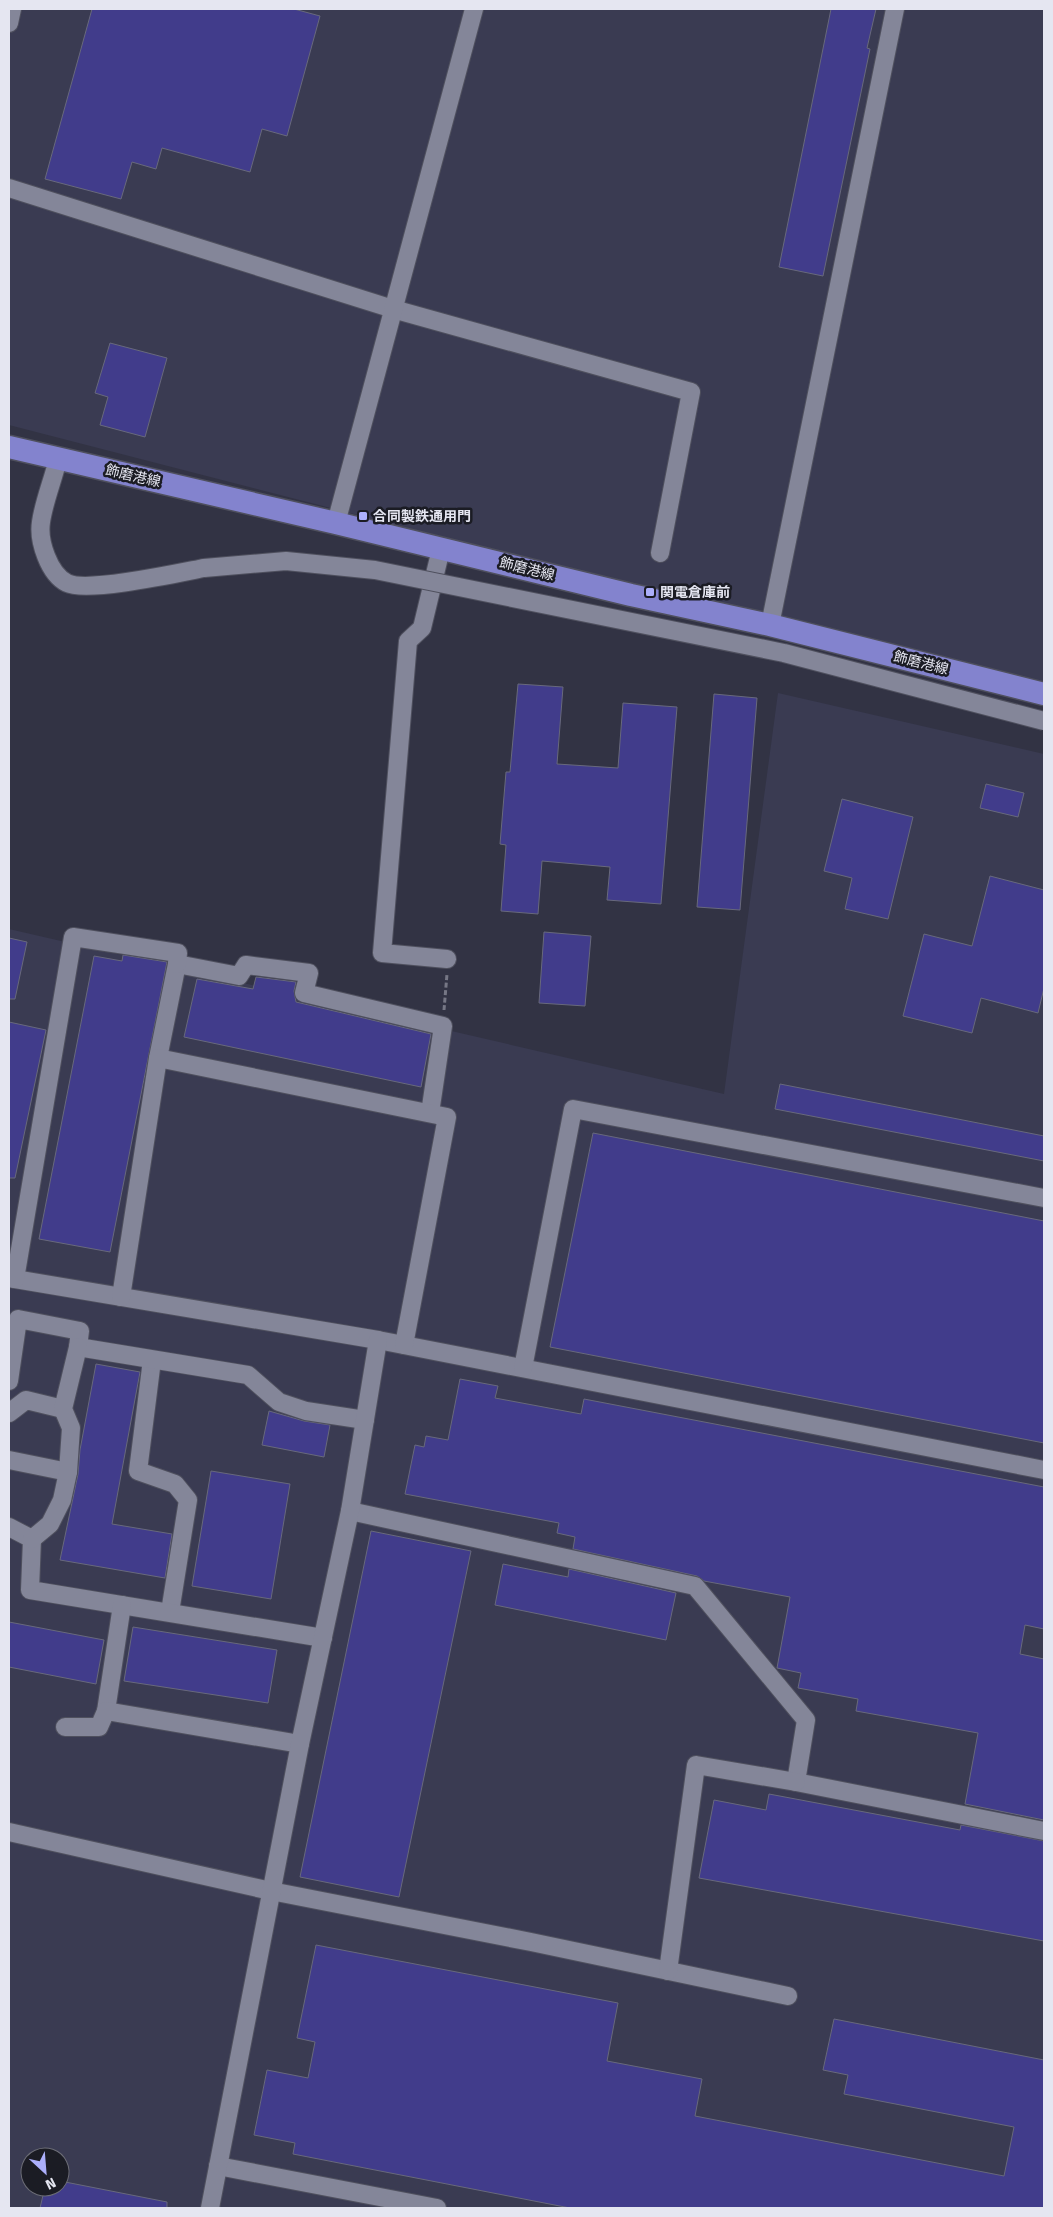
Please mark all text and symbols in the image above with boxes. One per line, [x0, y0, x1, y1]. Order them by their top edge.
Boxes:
street label: 飾磨港線 [104, 461, 162, 491]
place label: 合同製鉄通用門 [373, 508, 471, 525]
marker: 合同製鉄通用門 [357, 510, 369, 522]
street label: 飾磨港線 [498, 554, 556, 584]
place label: 関電倉庫前 [660, 584, 730, 601]
marker: 関電倉庫前 [644, 586, 656, 598]
street label: 飾磨港線 [892, 648, 950, 678]
north arrow [20, 2147, 70, 2197]
text: N [43, 2174, 58, 2193]

